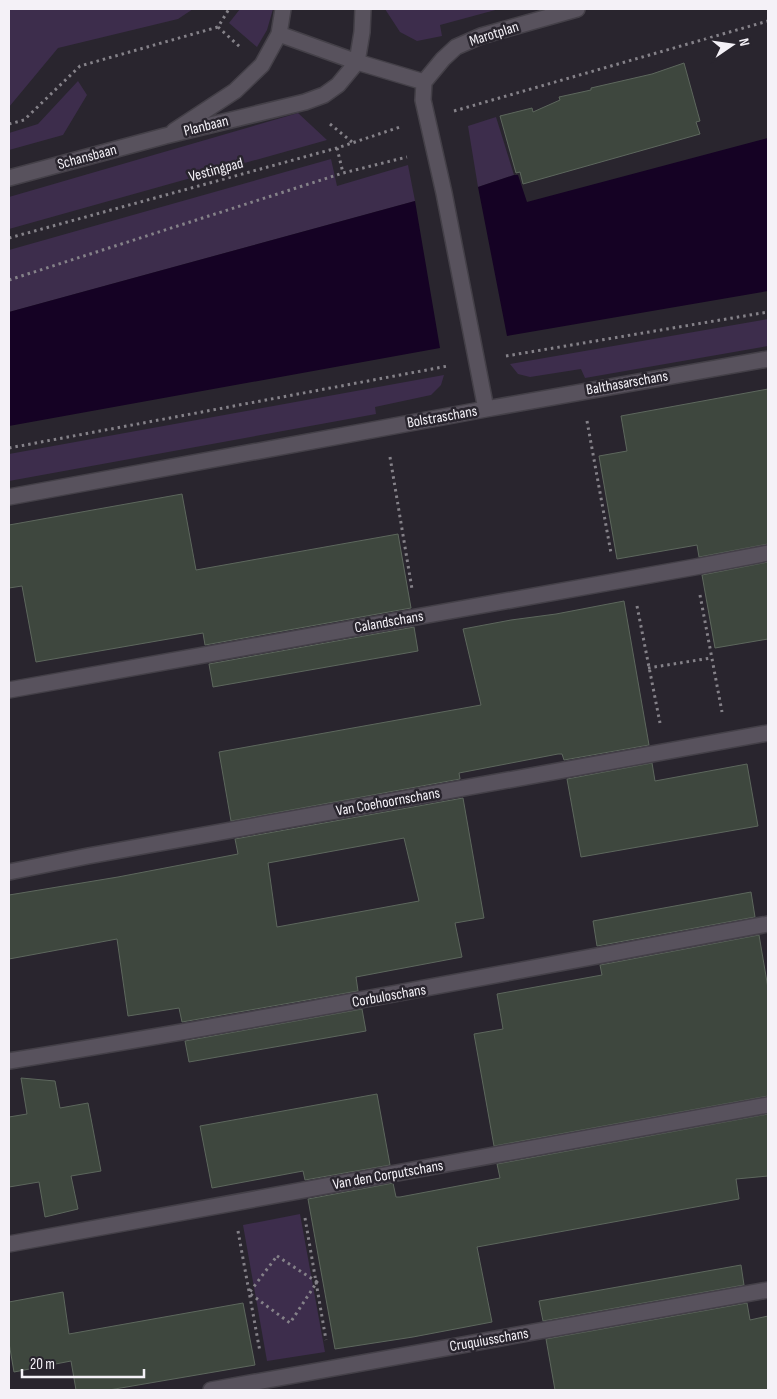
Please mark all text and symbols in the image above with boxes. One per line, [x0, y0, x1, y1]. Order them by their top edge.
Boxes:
street label: Marotplan [467, 17, 521, 51]
north arrow [707, 20, 757, 70]
text: N [735, 37, 753, 48]
street label: Planbaan [182, 111, 230, 141]
street label: Schansbaan [55, 140, 119, 174]
street label: Vestingpad [187, 154, 245, 186]
street label: Balthasarschans [585, 366, 669, 400]
street label: Bolstraschans [405, 401, 479, 433]
street label: Calandschans [353, 607, 425, 637]
street label: Van Coehoornschans [335, 784, 441, 820]
street label: Corbuloschans [351, 980, 427, 1012]
street label: Van den Corputschans [331, 1156, 445, 1194]
street label: Cruquiusschans [448, 1324, 530, 1356]
scale bar [22, 1346, 145, 1378]
text: 20 m [30, 1355, 55, 1374]

